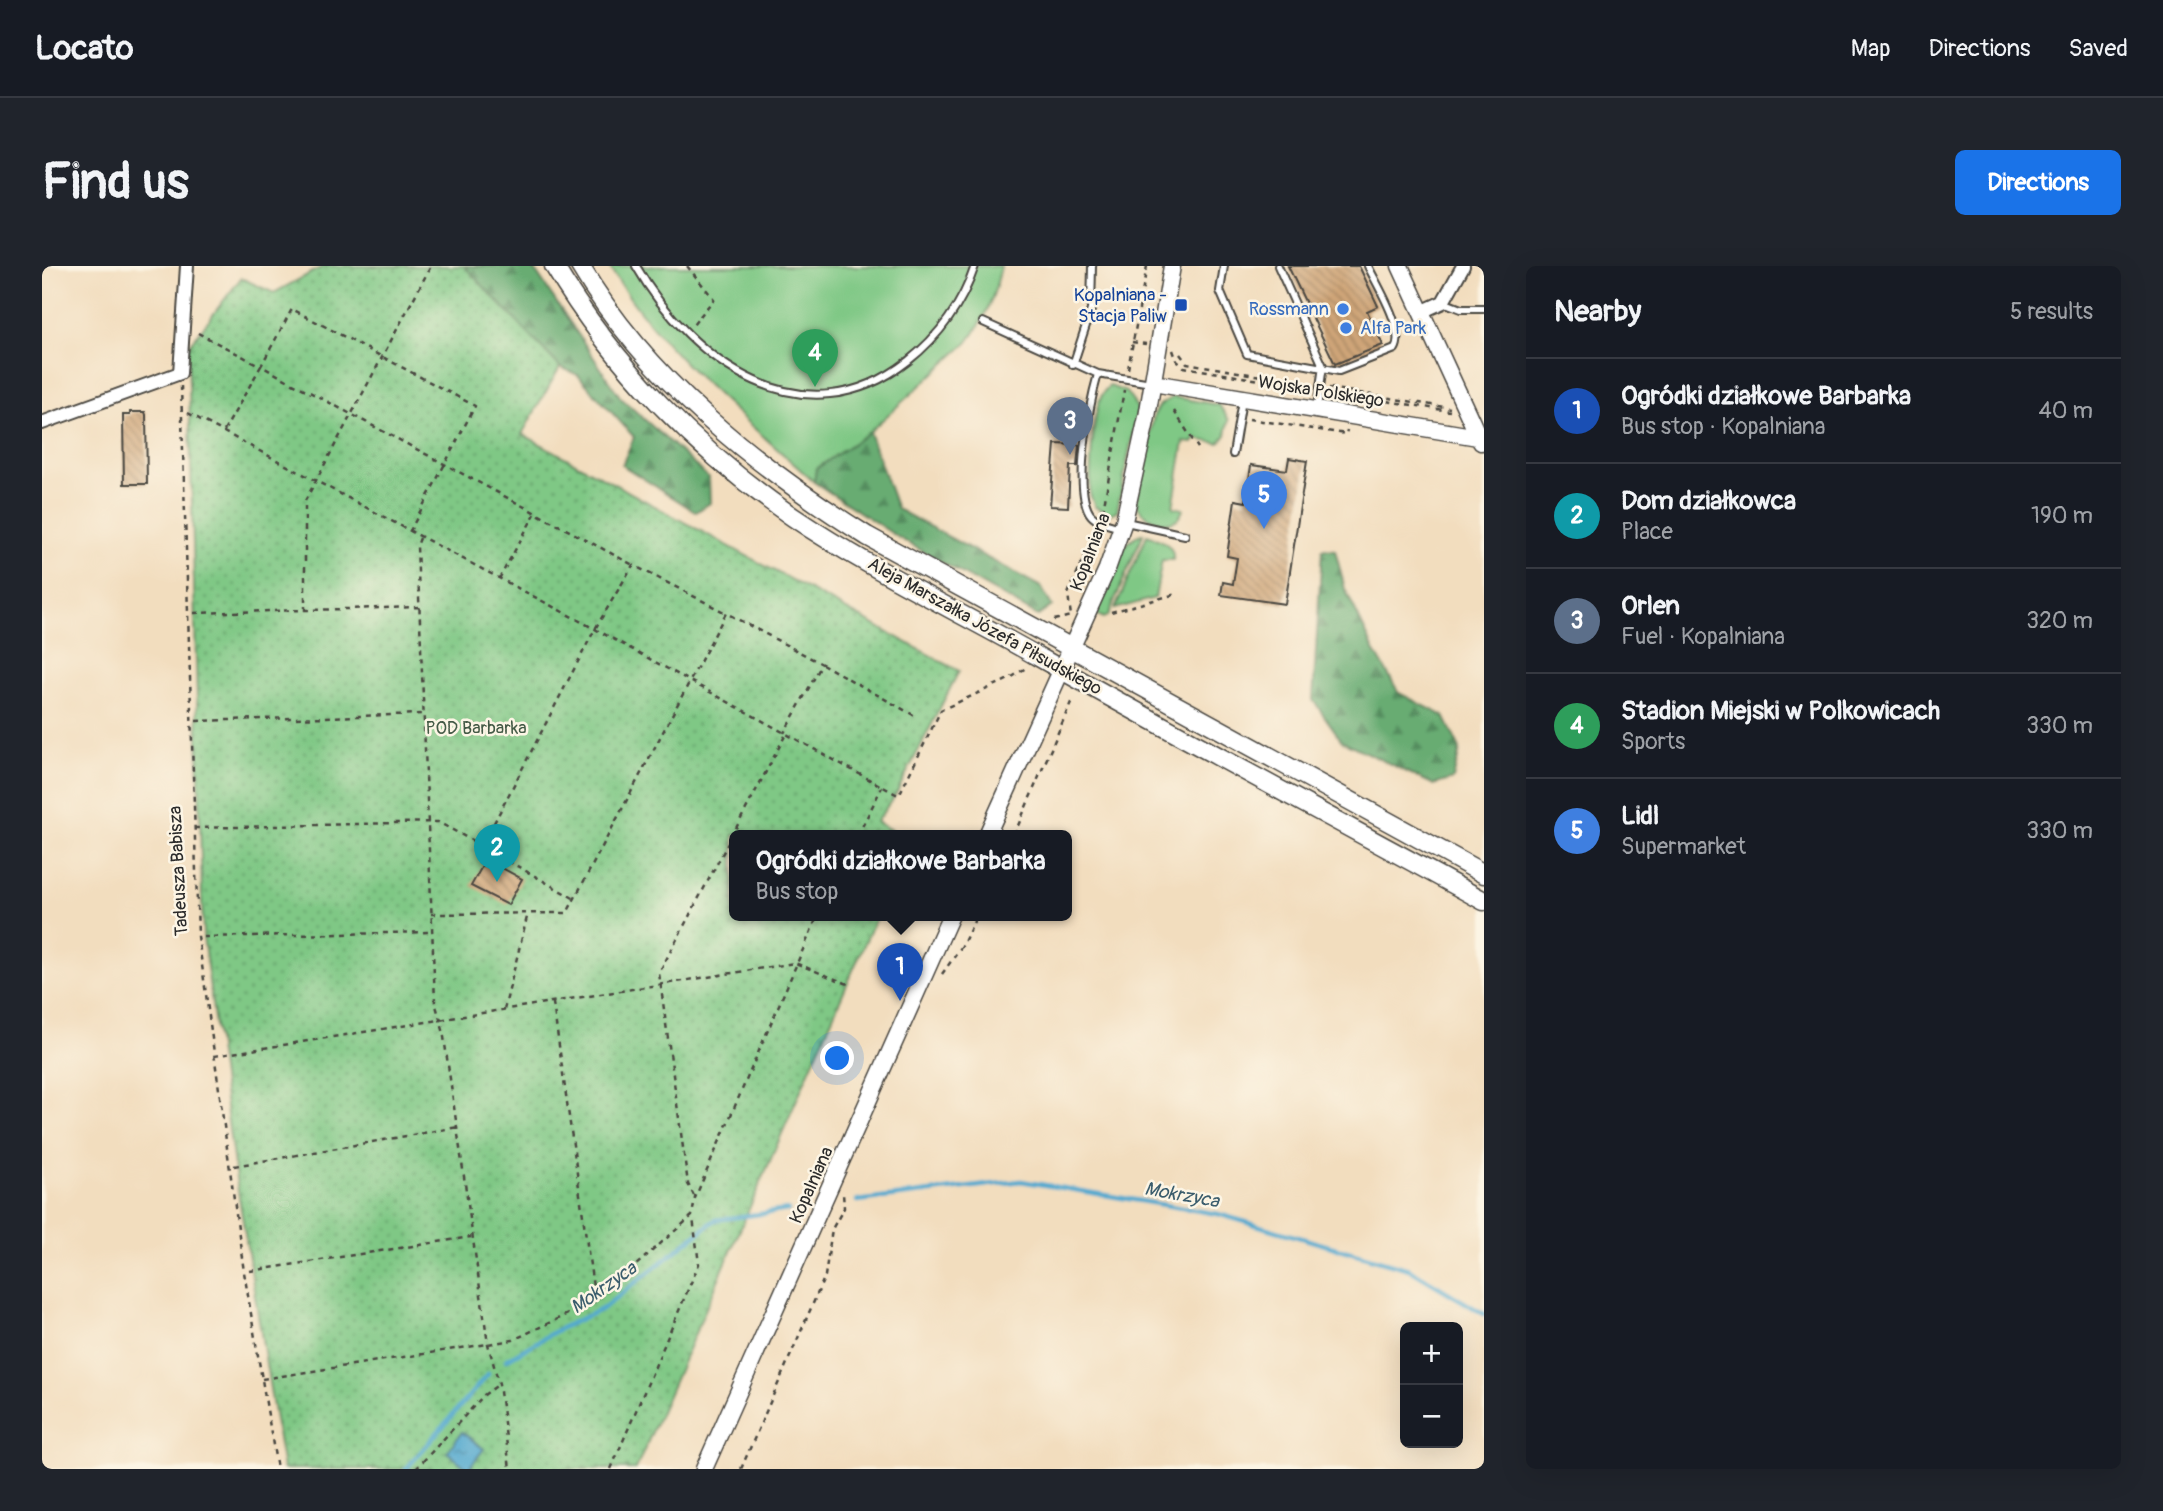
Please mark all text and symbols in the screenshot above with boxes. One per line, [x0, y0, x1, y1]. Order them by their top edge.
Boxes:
text: Locato [35, 28, 133, 69]
text: Map [1851, 34, 1891, 63]
text: Directions [1929, 34, 2030, 63]
text: Saved [2068, 34, 2128, 63]
button: Directions [1955, 150, 2121, 215]
text: Find us [42, 152, 189, 213]
place label: Kopalniana - Stacja Paliw [1074, 284, 1167, 328]
text: Nearby [1554, 293, 1641, 330]
marker: Kopalniana - Stacja Paliw [1173, 297, 1189, 313]
text: 5 results [2010, 297, 2093, 326]
place label: Rossmann [1249, 298, 1329, 321]
marker: Rossmann [1335, 301, 1351, 317]
place label: Alfa Park [1360, 317, 1427, 340]
marker: Alfa Park [1338, 320, 1354, 336]
pin: 4 [792, 329, 838, 387]
street label: Wojska Polskiego [1256, 370, 1386, 413]
text: Ogródki działkowe Barbarka [1621, 380, 1911, 412]
text: 1 [1573, 396, 1582, 425]
text: 40 m [2039, 396, 2093, 425]
pin: 3 [1047, 397, 1093, 455]
text: Bus stop · Kopalniana [1621, 412, 1826, 441]
pin: 5 [1241, 471, 1287, 529]
text: Dom działkowca [1621, 485, 1796, 517]
text: 2 [1571, 501, 1583, 530]
text: 190 m [2031, 501, 2093, 530]
street label: Kopalniana [1065, 510, 1116, 594]
text: Place [1621, 517, 1673, 546]
street label: Aleja Marszałka Józefa Piłsudskiego [864, 552, 1106, 701]
text: Orlen [1621, 590, 1680, 622]
text: 3 [1571, 606, 1583, 635]
text: 320 m [2026, 606, 2093, 635]
text: Fuel · Kopalniana [1621, 622, 1785, 651]
text: Stadion Miejski w Polkowicach [1621, 695, 1940, 727]
text: 4 [1570, 711, 1584, 740]
text: 330 m [2026, 711, 2093, 740]
park label: POD Barbarka [425, 717, 527, 740]
text: Sports [1621, 727, 1685, 756]
text: Lidl [1621, 800, 1659, 832]
street label: Tadeusza Babisza [164, 805, 193, 937]
text: 5 [1571, 816, 1583, 845]
text: 330 m [2026, 816, 2093, 845]
pin: 2 [474, 824, 520, 882]
popup [729, 830, 1072, 921]
text: Supermarket [1621, 832, 1746, 861]
text: Ogródki działkowe Barbarka [755, 845, 1046, 877]
text: Bus stop [755, 877, 838, 906]
pin: 1 [877, 943, 923, 1001]
your location [820, 1041, 854, 1075]
street label: Kopalniana [784, 1143, 839, 1227]
water label: Mokrzyca [1143, 1177, 1222, 1214]
water label: Mokrzyca [566, 1256, 642, 1319]
map controls [1400, 1322, 1463, 1448]
button: + [1400, 1322, 1463, 1385]
button: − [1400, 1385, 1463, 1448]

